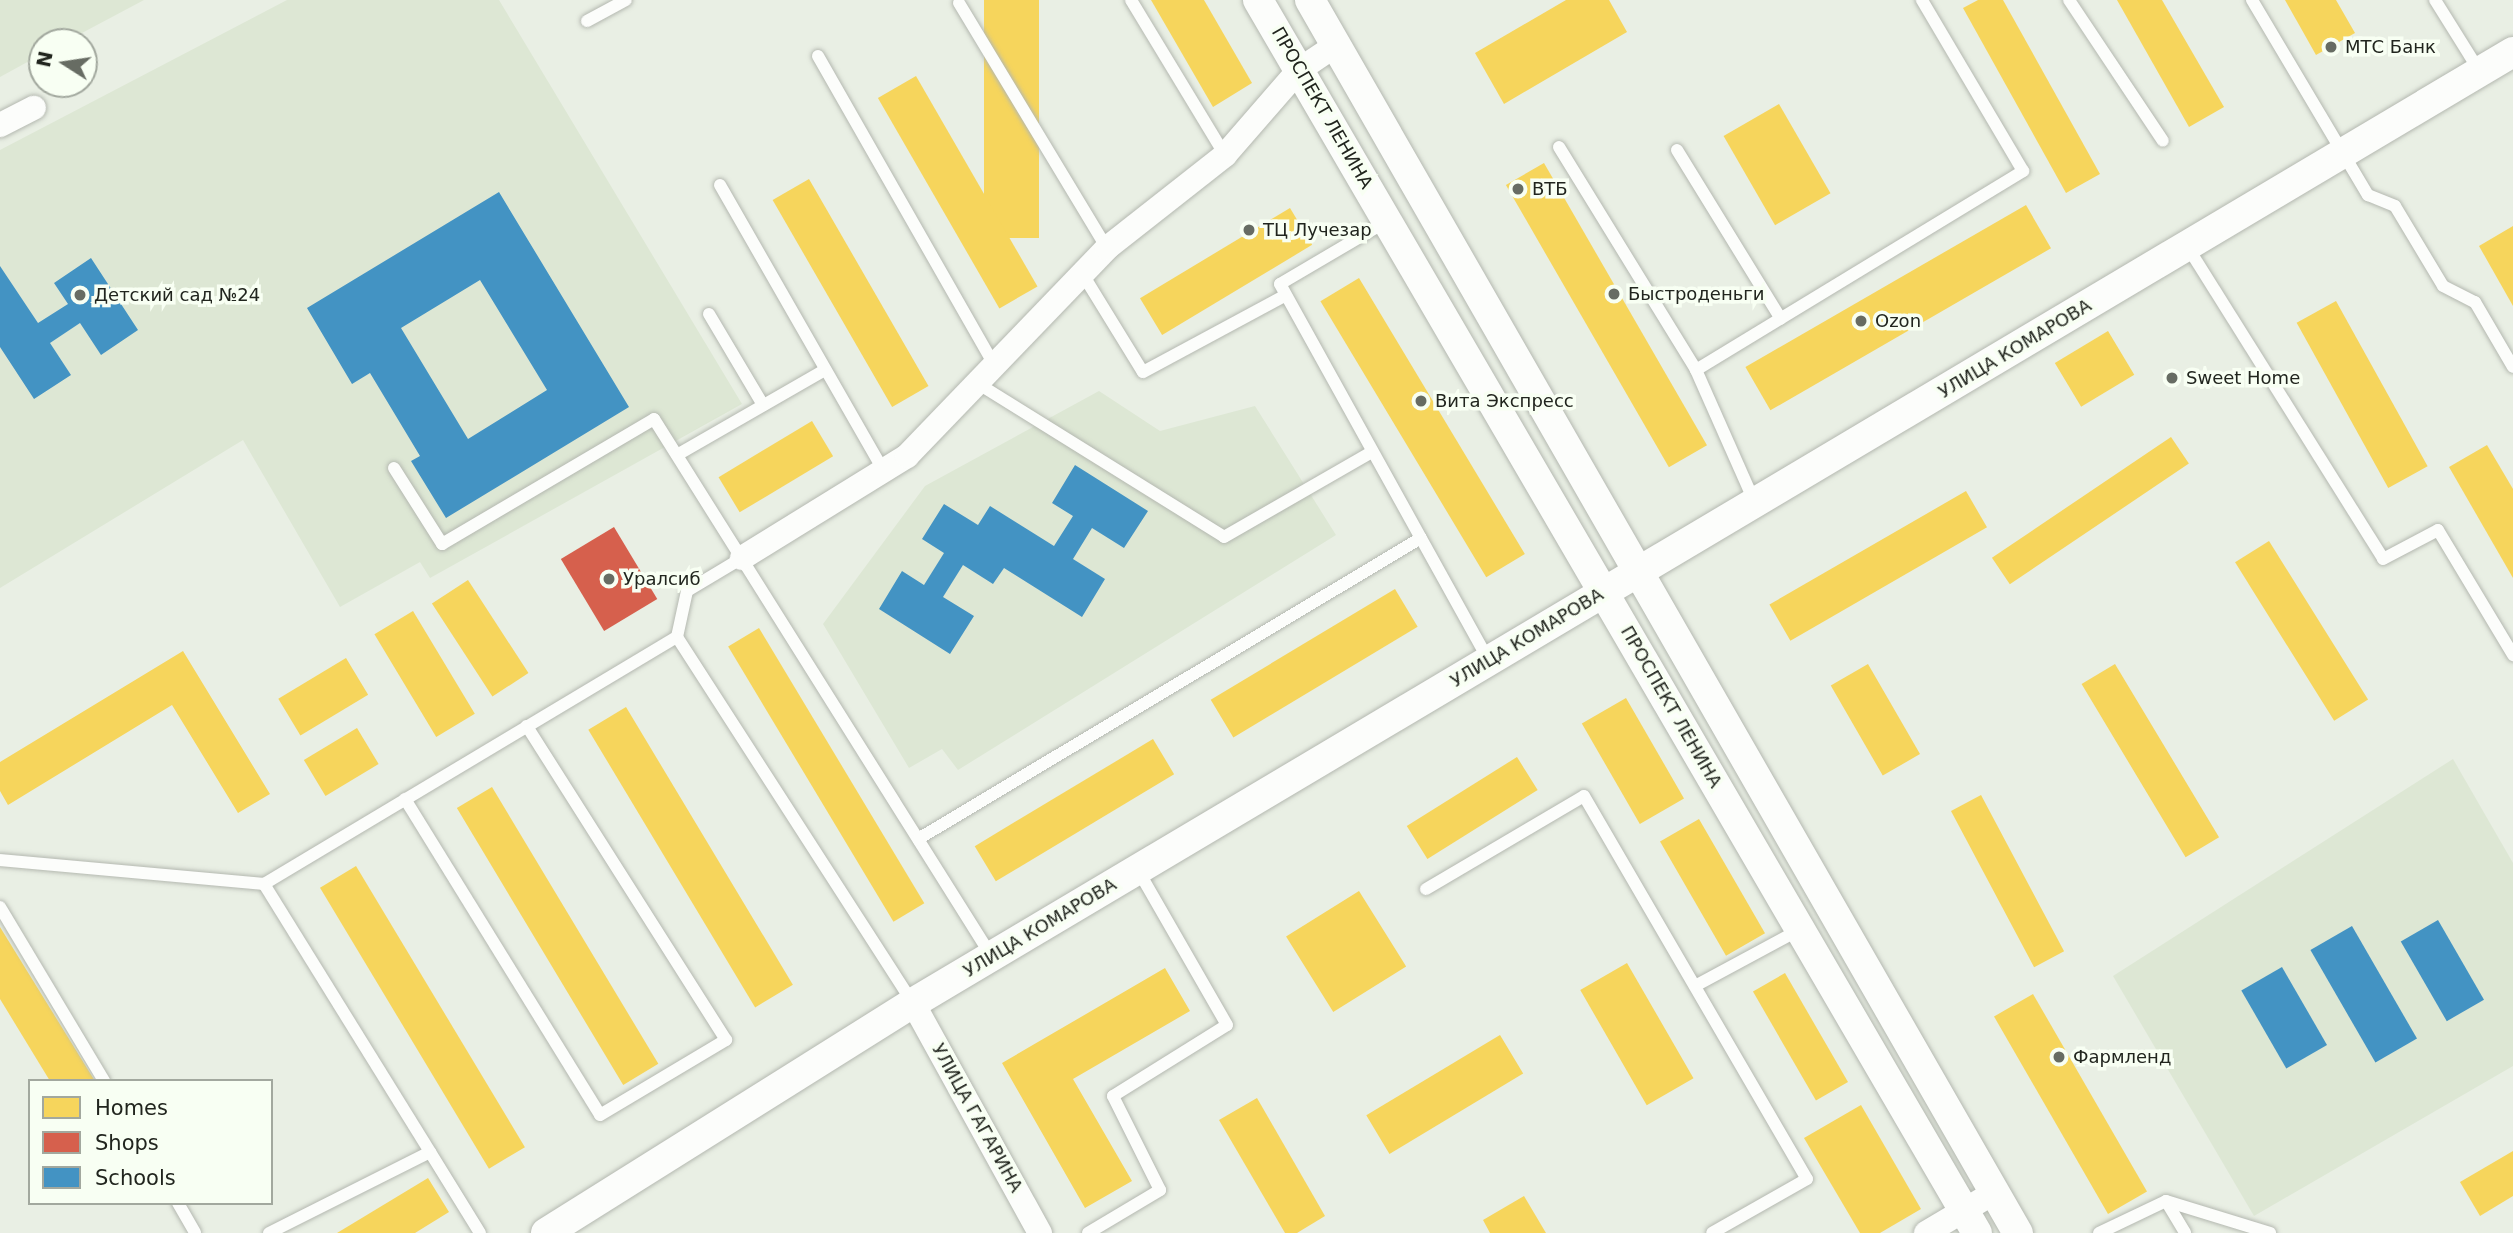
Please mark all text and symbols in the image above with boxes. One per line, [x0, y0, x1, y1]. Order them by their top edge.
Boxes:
street label: ПРОСПЕКТ ЛЕНИНА [1267, 23, 1377, 193]
north arrow [28, 28, 98, 98]
place label: МТС Банк [2345, 36, 2436, 58]
marker: МТС Банк [2323, 39, 2339, 55]
text: N [32, 49, 57, 69]
place label: ВТБ [1532, 178, 1568, 200]
marker: ВТБ [1510, 181, 1526, 197]
place label: ТЦ Лучезар [1263, 219, 1372, 241]
marker: ТЦ Лучезар [1241, 222, 1257, 238]
place label: Быстроденьги [1628, 283, 1764, 305]
place label: Детский сад №24 [94, 284, 260, 306]
marker: Быстроденьги [1606, 286, 1622, 302]
marker: Детский сад №24 [72, 287, 88, 303]
street label: УЛИЦА КОМАРОВА [1935, 295, 2095, 403]
place label: Ozon [1875, 310, 1921, 332]
marker: Ozon [1853, 313, 1869, 329]
place label: Sweet Home [2186, 367, 2300, 389]
marker: Sweet Home [2164, 370, 2180, 386]
place label: Вита Экспресс [1435, 390, 1574, 412]
marker: Вита Экспресс [1413, 393, 1429, 409]
place label: Уралсиб [623, 568, 701, 590]
marker: Уралсиб [601, 571, 617, 587]
street label: УЛИЦА КОМАРОВА [1447, 584, 1607, 692]
street label: ПРОСПЕКТ ЛЕНИНА [1616, 622, 1726, 792]
street label: УЛИЦА КОМАРОВА [960, 874, 1120, 982]
street label: УЛИЦА ГАГАРИНА [927, 1040, 1027, 1196]
place label: Фармленд [2073, 1046, 2171, 1068]
marker: Фармленд [2051, 1049, 2067, 1065]
legend [28, 1079, 273, 1205]
text: Homes [95, 1096, 168, 1120]
text: Shops [95, 1131, 159, 1155]
text: Schools [95, 1166, 176, 1190]

